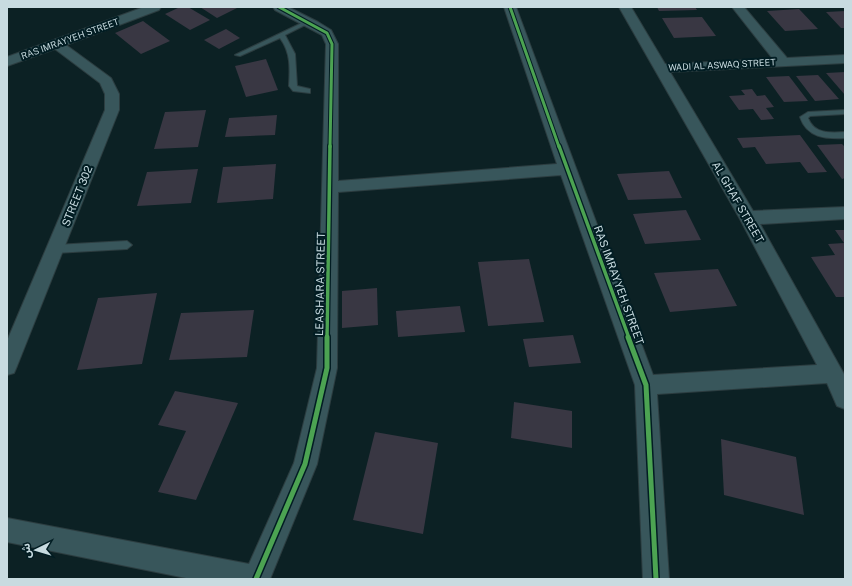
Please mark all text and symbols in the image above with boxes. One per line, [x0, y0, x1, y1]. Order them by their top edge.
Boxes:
street label: RAS IMRAYYEH STREET [20, 16, 121, 61]
street label: WADI AL ASWAQ STREET [668, 56, 777, 73]
street label: AL GHAF STREET [710, 159, 766, 245]
street label: STREET 302 [59, 163, 95, 228]
street label: RAS IMRAYYEH STREET [592, 224, 646, 347]
street label: LEASHARA STREET [313, 231, 327, 336]
north arrow [16, 530, 56, 570]
text: ش [19, 543, 34, 559]

